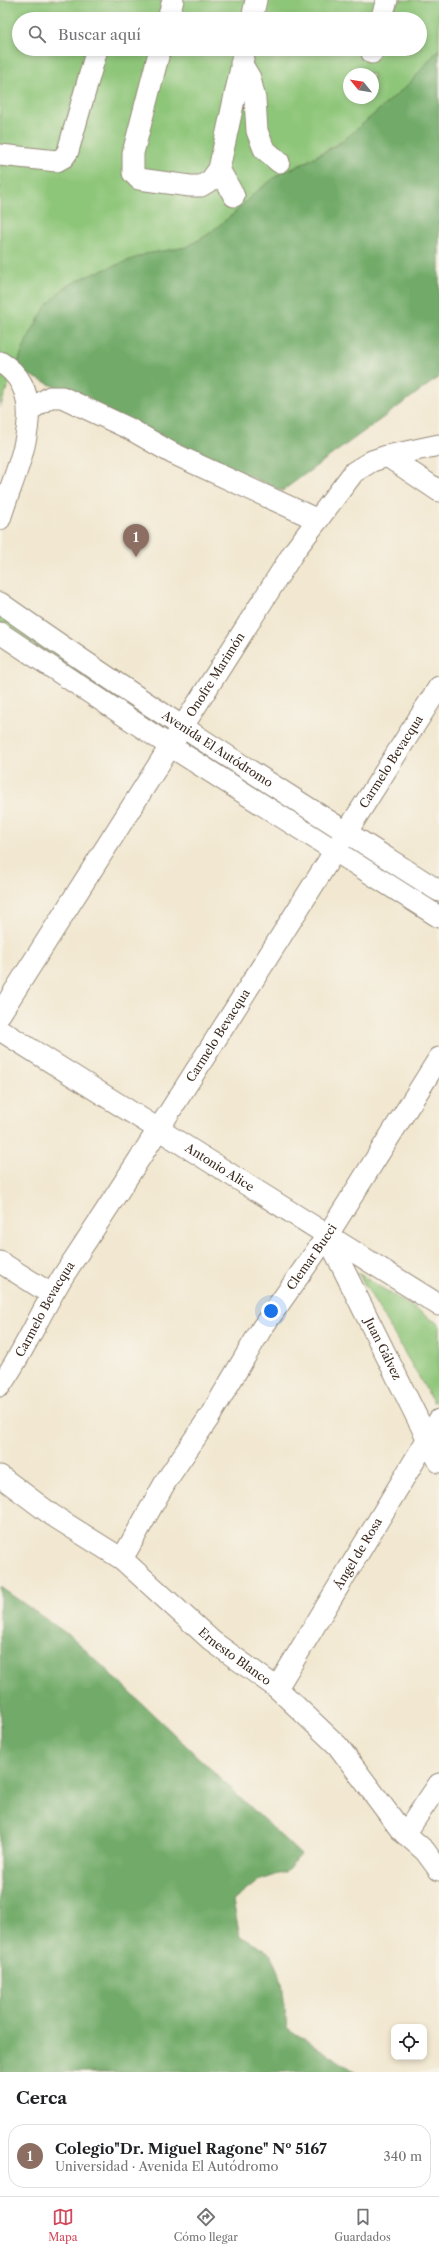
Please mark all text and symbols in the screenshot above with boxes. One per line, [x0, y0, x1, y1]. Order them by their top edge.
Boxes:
search box [12, 12, 427, 56]
icon: search [26, 23, 48, 45]
text: Buscar aquí [58, 25, 141, 44]
north arrow [343, 68, 379, 104]
pin: 1 [123, 524, 149, 557]
street label: Onofre Marimón [183, 629, 248, 719]
street label: Avenida El Autódromo [158, 707, 276, 790]
street label: Carmelo Bevacqua [356, 712, 426, 811]
street label: Carmelo Bevacqua [183, 985, 253, 1085]
street label: Antonio Alice [182, 1139, 257, 1194]
street label: Clemar Bucci [283, 1221, 340, 1293]
street label: Carmelo Bevacqua [12, 1258, 78, 1360]
your location [261, 1301, 281, 1321]
street label: Juan Gálvez [361, 1313, 405, 1382]
street label: Ángel de Rosa [329, 1514, 386, 1593]
street label: Ernesto Blanco [196, 1624, 274, 1688]
map controls [391, 2024, 427, 2060]
button: locate [391, 2024, 427, 2060]
text: Cerca [16, 2088, 67, 2108]
text: Colegio"Dr. Miguel Ragone" Nº 5167 [55, 2139, 327, 2158]
text: 1 [27, 2148, 33, 2164]
text: 340 m [384, 2148, 422, 2164]
text: Universidad · Avenida El Autódromo [55, 2158, 278, 2174]
tab: Mapa [48, 2206, 78, 2244]
tab: Cómo llegar [174, 2206, 238, 2244]
tab: Guardados [334, 2206, 391, 2244]

